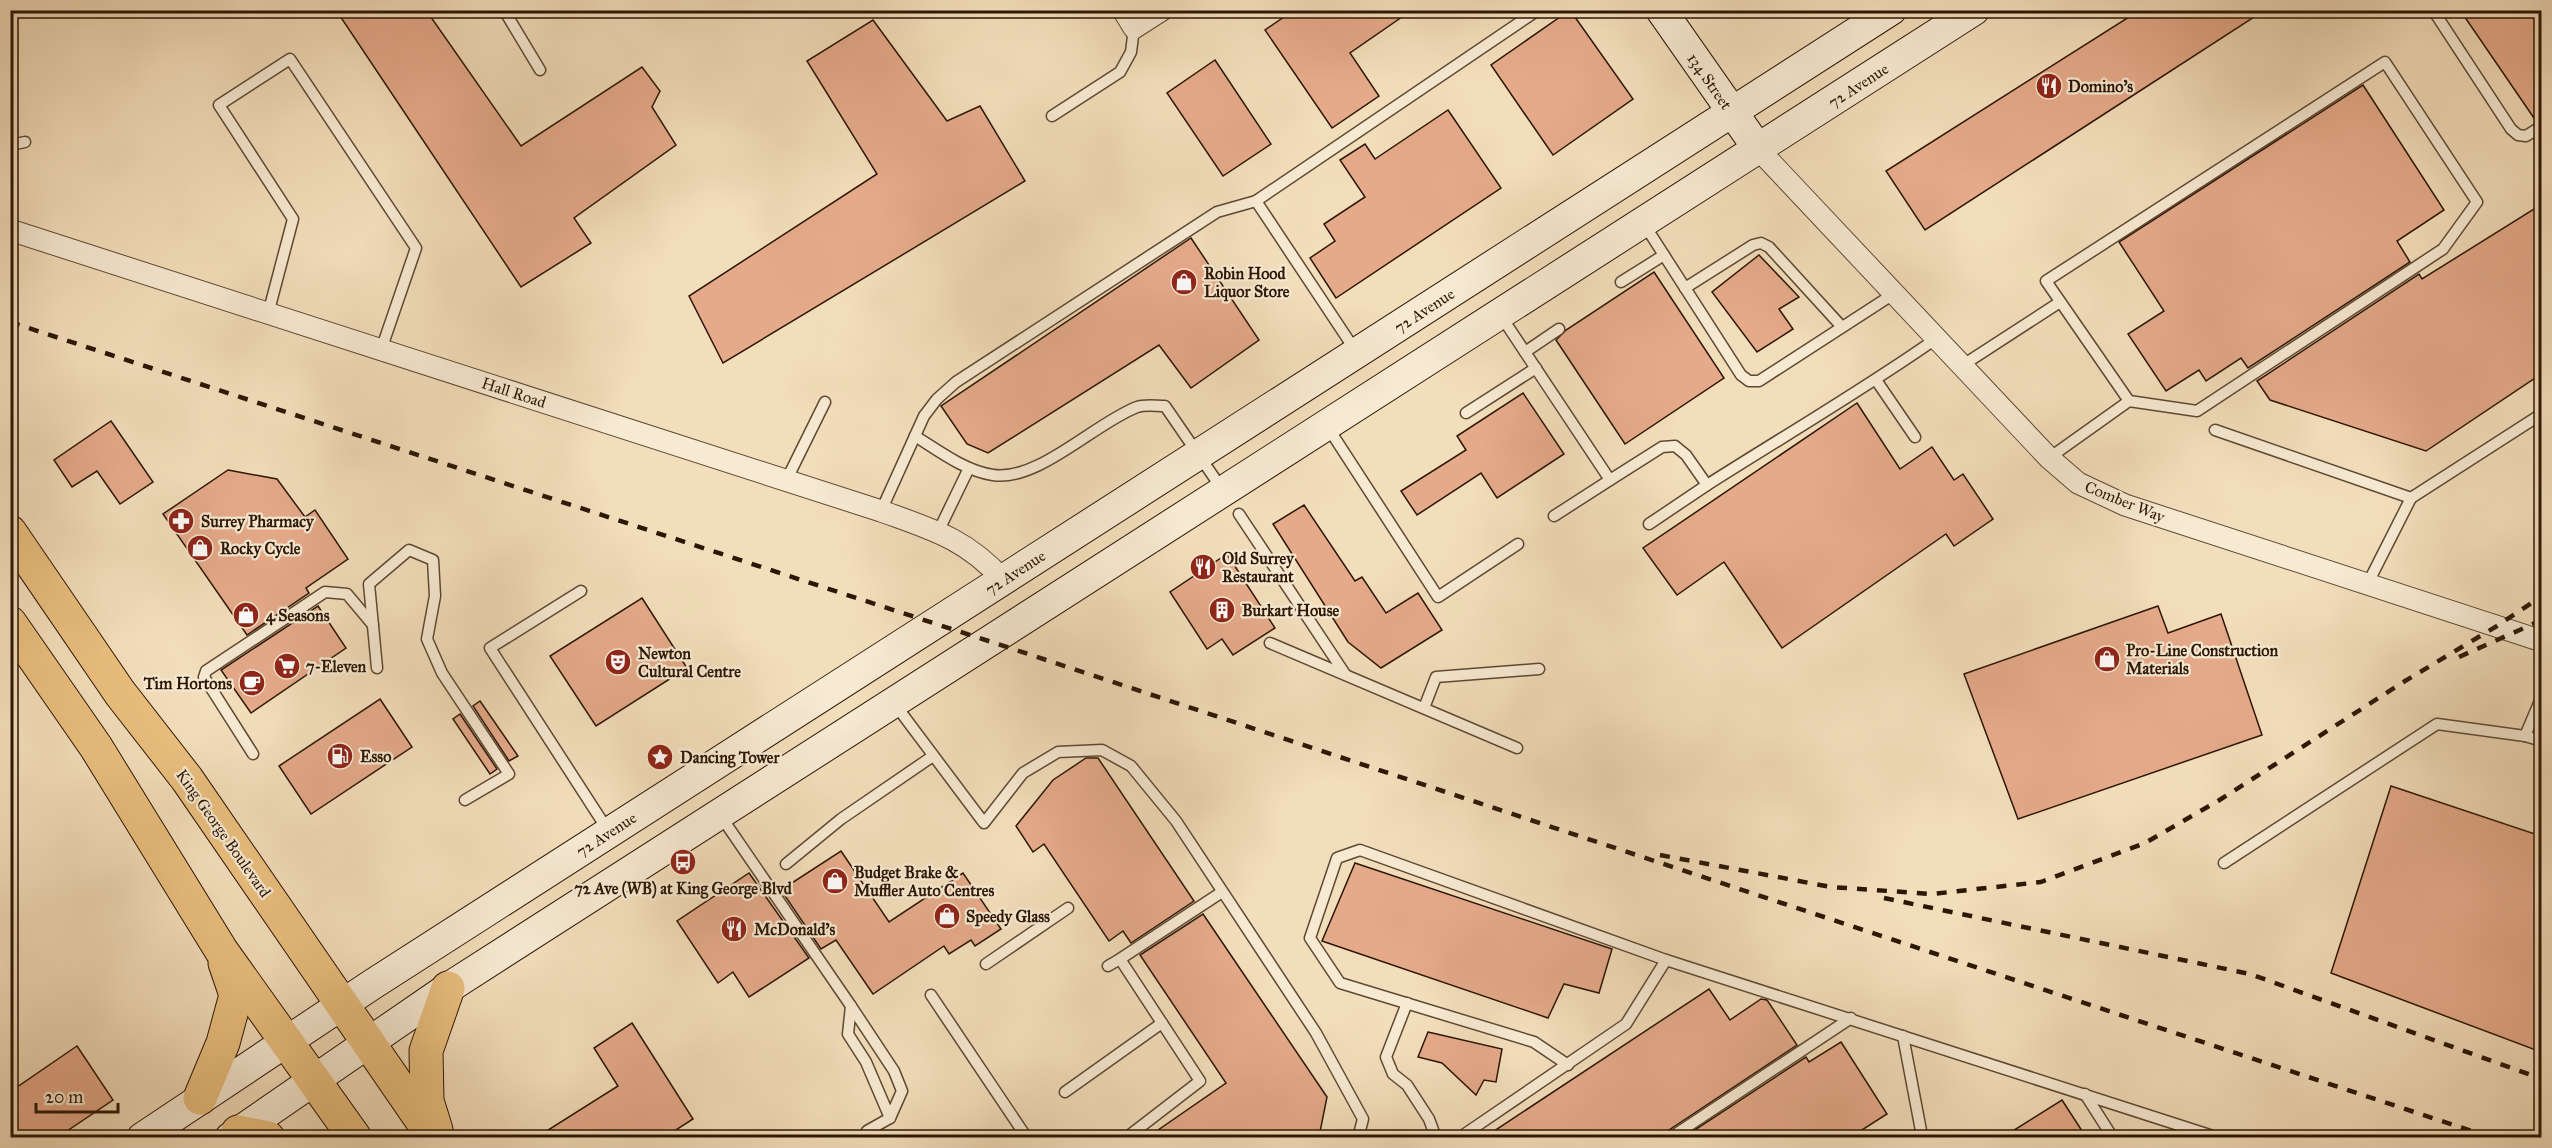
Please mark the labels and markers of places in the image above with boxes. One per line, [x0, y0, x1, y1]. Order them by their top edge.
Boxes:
restaurant icon: Domino's [2034, 71, 2064, 101]
place label: Domino's [2068, 77, 2133, 96]
place label: Robin Hood Liquor Store [1204, 264, 1290, 302]
shop icon: Robin Hood Liquor Store [1169, 267, 1199, 297]
pharmacy icon: Surrey Pharmacy [166, 506, 196, 536]
place label: Surrey Pharmacy [201, 512, 315, 532]
shop icon: Rocky Cycle [185, 533, 215, 563]
place label: Rocky Cycle [220, 539, 301, 559]
place label: Old Surrey Restaurant [1222, 549, 1295, 586]
restaurant icon: Old Surrey Restaurant [1188, 552, 1218, 582]
building icon: Burkart House [1207, 595, 1237, 625]
shop icon: 4 Seasons [231, 600, 261, 630]
place label: Burkart House [1242, 601, 1339, 620]
place label: 4 Seasons [266, 606, 330, 626]
place label: Pro-Line Construction Materials [2126, 641, 2279, 678]
place label: Newton Cultural Centre [638, 644, 741, 681]
shop icon: Pro-Line Construction Materials [2092, 644, 2122, 674]
theatre icon: Newton Cultural Centre [603, 647, 633, 677]
supermarket icon: 7-Eleven [272, 651, 302, 681]
place label: 7-Eleven [306, 657, 367, 676]
cafe icon: Tim Hortons [237, 668, 267, 698]
place label: Tim Hortons [143, 674, 232, 693]
fuel station icon: Esso [325, 741, 355, 771]
place icon: Dancing Tower [645, 742, 675, 772]
place label: Esso [360, 747, 391, 766]
place label: Dancing Tower [680, 748, 781, 768]
bus stop icon: 72 Ave (WB) at King George Blvd [668, 847, 698, 877]
place label: Budget Brake & Muffler Auto Centres [854, 863, 994, 900]
shop icon: Budget Brake & Muffler Auto Centres [820, 866, 850, 896]
place label: 72 Ave (WB) at King George Blvd [574, 879, 793, 899]
shop icon: Speedy Glass [932, 901, 962, 931]
place label: Speedy Glass [966, 907, 1050, 927]
restaurant icon: McDonald's [719, 914, 749, 944]
place label: McDonald's [754, 920, 835, 939]

